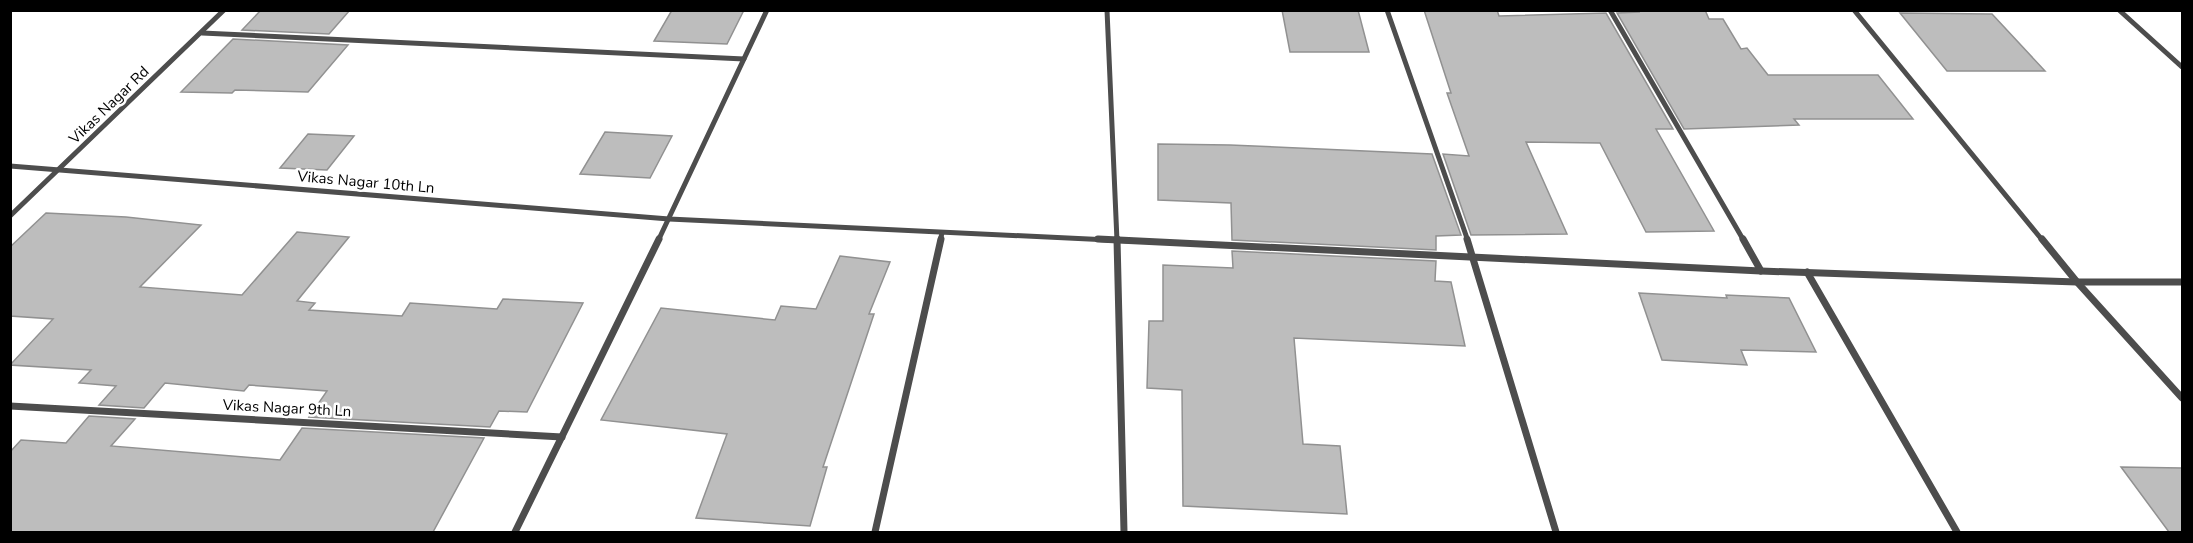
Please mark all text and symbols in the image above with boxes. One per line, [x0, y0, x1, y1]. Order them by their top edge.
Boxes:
street label: Vikas Nagar Rd [64, 62, 153, 149]
street label: Vikas Nagar 10th Ln [296, 166, 435, 198]
street label: Vikas Nagar 9th Ln [221, 395, 352, 421]

